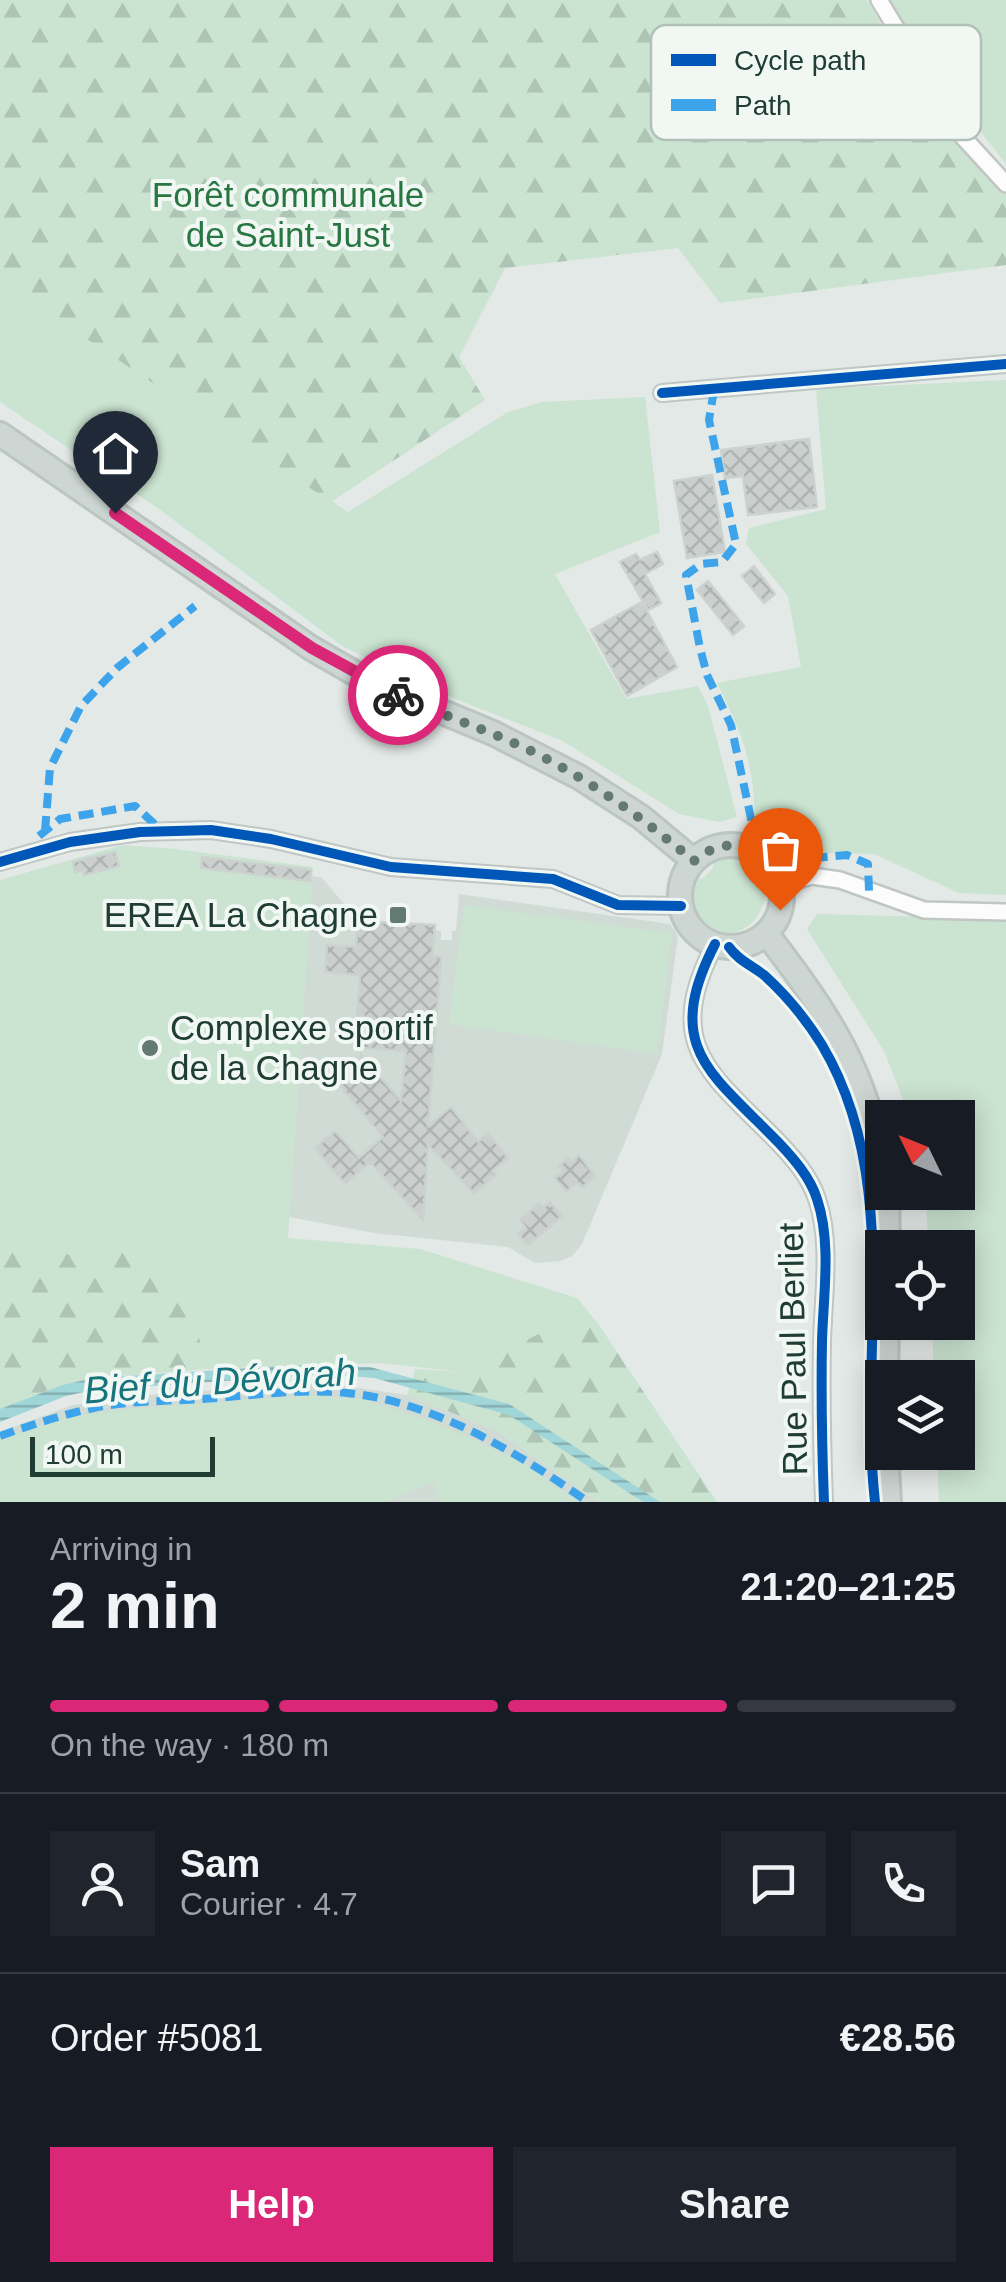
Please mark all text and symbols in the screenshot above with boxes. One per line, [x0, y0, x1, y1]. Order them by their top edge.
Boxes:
legend [651, 25, 981, 140]
text: Cycle path [734, 45, 866, 76]
text: Path [734, 90, 792, 121]
park label: Forêt communale de Saint-Just [152, 175, 424, 254]
pin [73, 411, 158, 514]
icon: home [88, 426, 143, 481]
courier [348, 645, 448, 745]
icon: bike [371, 668, 426, 723]
pin [738, 808, 823, 911]
icon: bag [753, 823, 808, 878]
place label: EREA La Chagne [104, 895, 378, 934]
marker: EREA La Chagne [387, 904, 409, 926]
place label: Complexe sportif de la Chagne [170, 1008, 433, 1087]
marker: Complexe sportif de la Chagne [139, 1037, 161, 1059]
north arrow [865, 1100, 975, 1210]
map controls [865, 1100, 975, 1470]
street label: Rue Paul Berliet [771, 1222, 814, 1476]
button: locate [865, 1230, 975, 1340]
water label: Bief du Dévorah [83, 1351, 357, 1411]
button: layers [865, 1360, 975, 1470]
scale bar [30, 1432, 215, 1476]
text: 100 m [45, 1439, 123, 1470]
text: Arriving in [50, 1531, 192, 1567]
text: 21:20–21:25 [740, 1566, 956, 1608]
text: 2 min [50, 1569, 220, 1642]
text: On the way · 180 m [50, 1727, 329, 1763]
button: person [50, 1831, 155, 1936]
button: chat [721, 1831, 826, 1936]
button: phone [851, 1831, 956, 1936]
text: Sam [180, 1843, 260, 1885]
text: Courier · 4.7 [180, 1886, 358, 1922]
text: Order #5081 [50, 2017, 263, 2059]
text: €28.56 [840, 2017, 956, 2059]
button: Help [50, 2147, 493, 2262]
button: Share [513, 2147, 956, 2262]

